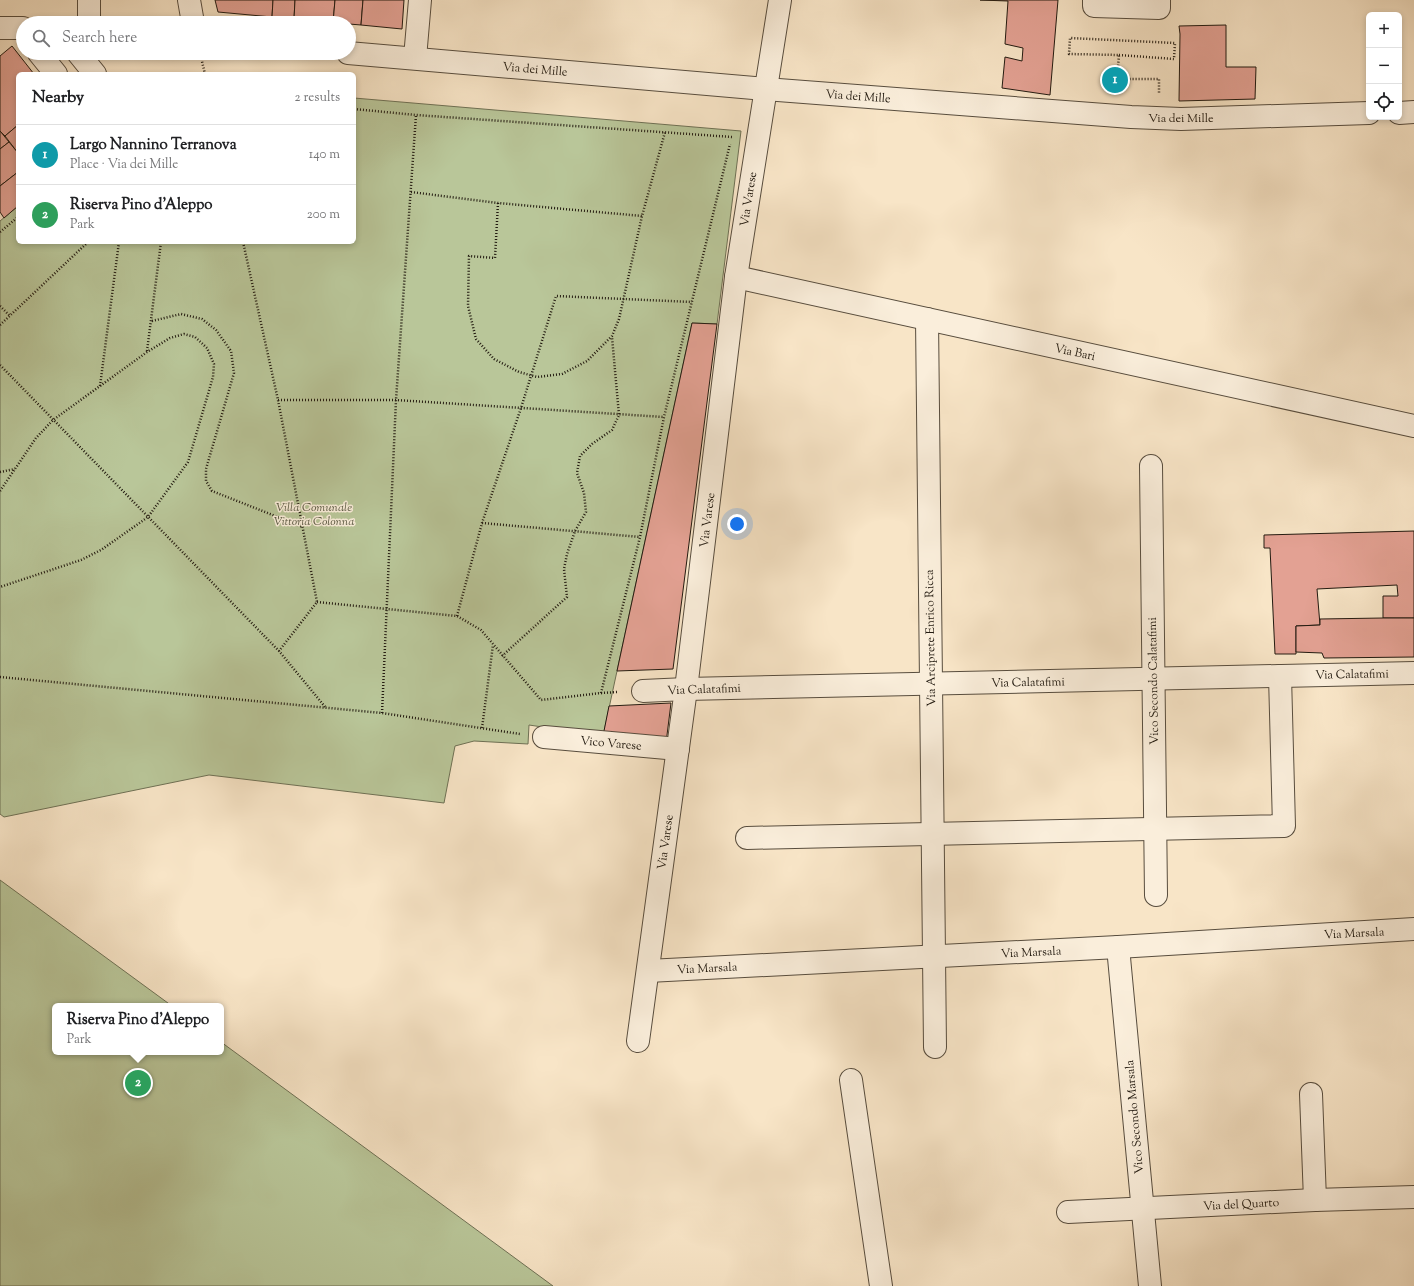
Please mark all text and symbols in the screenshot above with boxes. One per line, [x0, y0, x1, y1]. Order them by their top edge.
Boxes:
map controls [1366, 12, 1402, 120]
button: + [1366, 12, 1402, 48]
search box [16, 16, 356, 60]
icon: search [30, 27, 52, 49]
text: Search here [62, 28, 137, 49]
button: − [1366, 48, 1402, 84]
street label: Via dei Mille [502, 58, 569, 82]
pin: 1 [1102, 65, 1128, 95]
button: locate [1366, 84, 1402, 120]
text: Nearby [32, 86, 84, 110]
street label: Via dei Mille [825, 86, 892, 108]
text: 2 results [295, 89, 340, 107]
street label: Via dei Mille [1148, 110, 1214, 128]
text: Largo Nannino Terranova [70, 135, 237, 156]
text: 1 [43, 146, 47, 164]
text: 140 m [309, 146, 340, 164]
text: Place · Via dei Mille [70, 156, 178, 174]
street label: Via Varese [736, 170, 762, 228]
text: Riserva Pino d'Aleppo [70, 195, 212, 216]
text: 2 [42, 206, 48, 224]
text: 200 m [307, 206, 340, 224]
text: Park [70, 216, 95, 234]
street label: Via Bari [1053, 340, 1097, 366]
street label: Via Varese [696, 491, 720, 549]
park label: Villa Comunale Vittoria Colonna [274, 499, 354, 531]
your location [727, 514, 747, 534]
street label: Via Arciprete Enrico Ricca [921, 569, 941, 707]
street label: Vico Secondo Calatafimi [1144, 616, 1164, 745]
street label: Via Calatafimi [1315, 665, 1390, 685]
street label: Via Calatafimi [991, 673, 1066, 693]
street label: Via Calatafimi [667, 680, 742, 700]
street label: Vico Varese [579, 732, 643, 756]
street label: Via Varese [653, 813, 679, 871]
street label: Via Marsala [1323, 923, 1385, 945]
street label: Via Marsala [1000, 942, 1062, 964]
street label: Via Marsala [676, 958, 738, 980]
popup [52, 1003, 224, 1055]
text: Riserva Pino d'Aleppo [67, 1010, 209, 1031]
text: Park [67, 1031, 92, 1049]
street label: Vico Secondo Marsala [1121, 1059, 1149, 1175]
pin: 2 [125, 1068, 151, 1098]
street label: Via del Quarto [1203, 1194, 1280, 1216]

